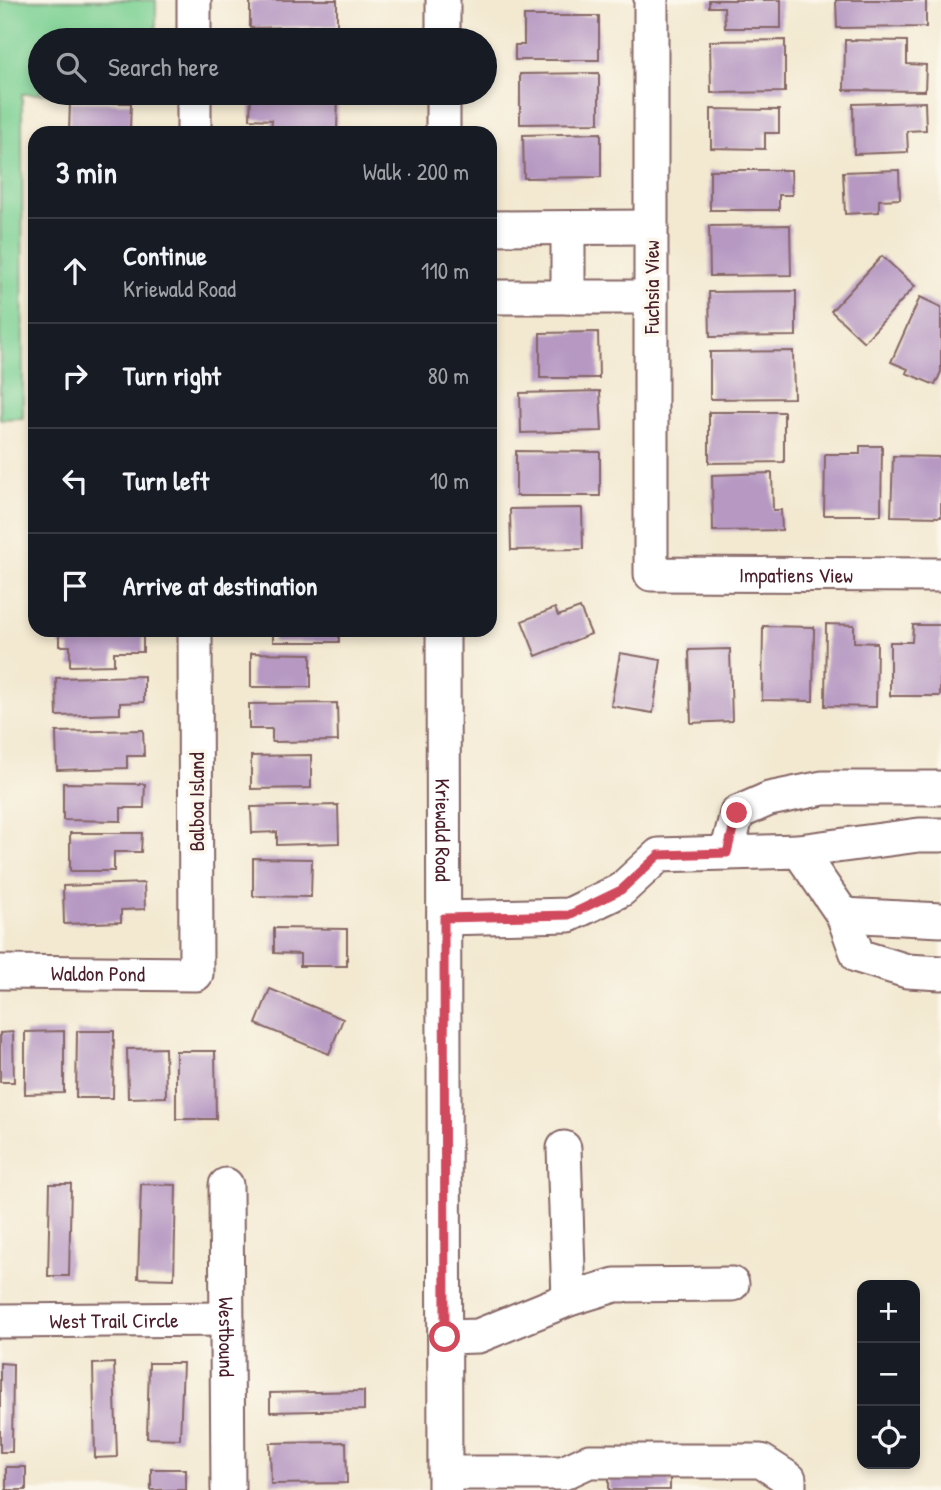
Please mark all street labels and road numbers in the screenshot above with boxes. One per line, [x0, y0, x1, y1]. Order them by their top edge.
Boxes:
street label: Fuchsia View [637, 240, 666, 335]
street label: Impatiens View [739, 560, 853, 589]
street label: Balboa Island [182, 752, 211, 852]
street label: Kriewald Road [429, 778, 458, 882]
street label: Waldon Pond [51, 958, 145, 988]
street label: Westbound [212, 1297, 242, 1377]
street label: West Trail Circle [49, 1305, 179, 1335]

